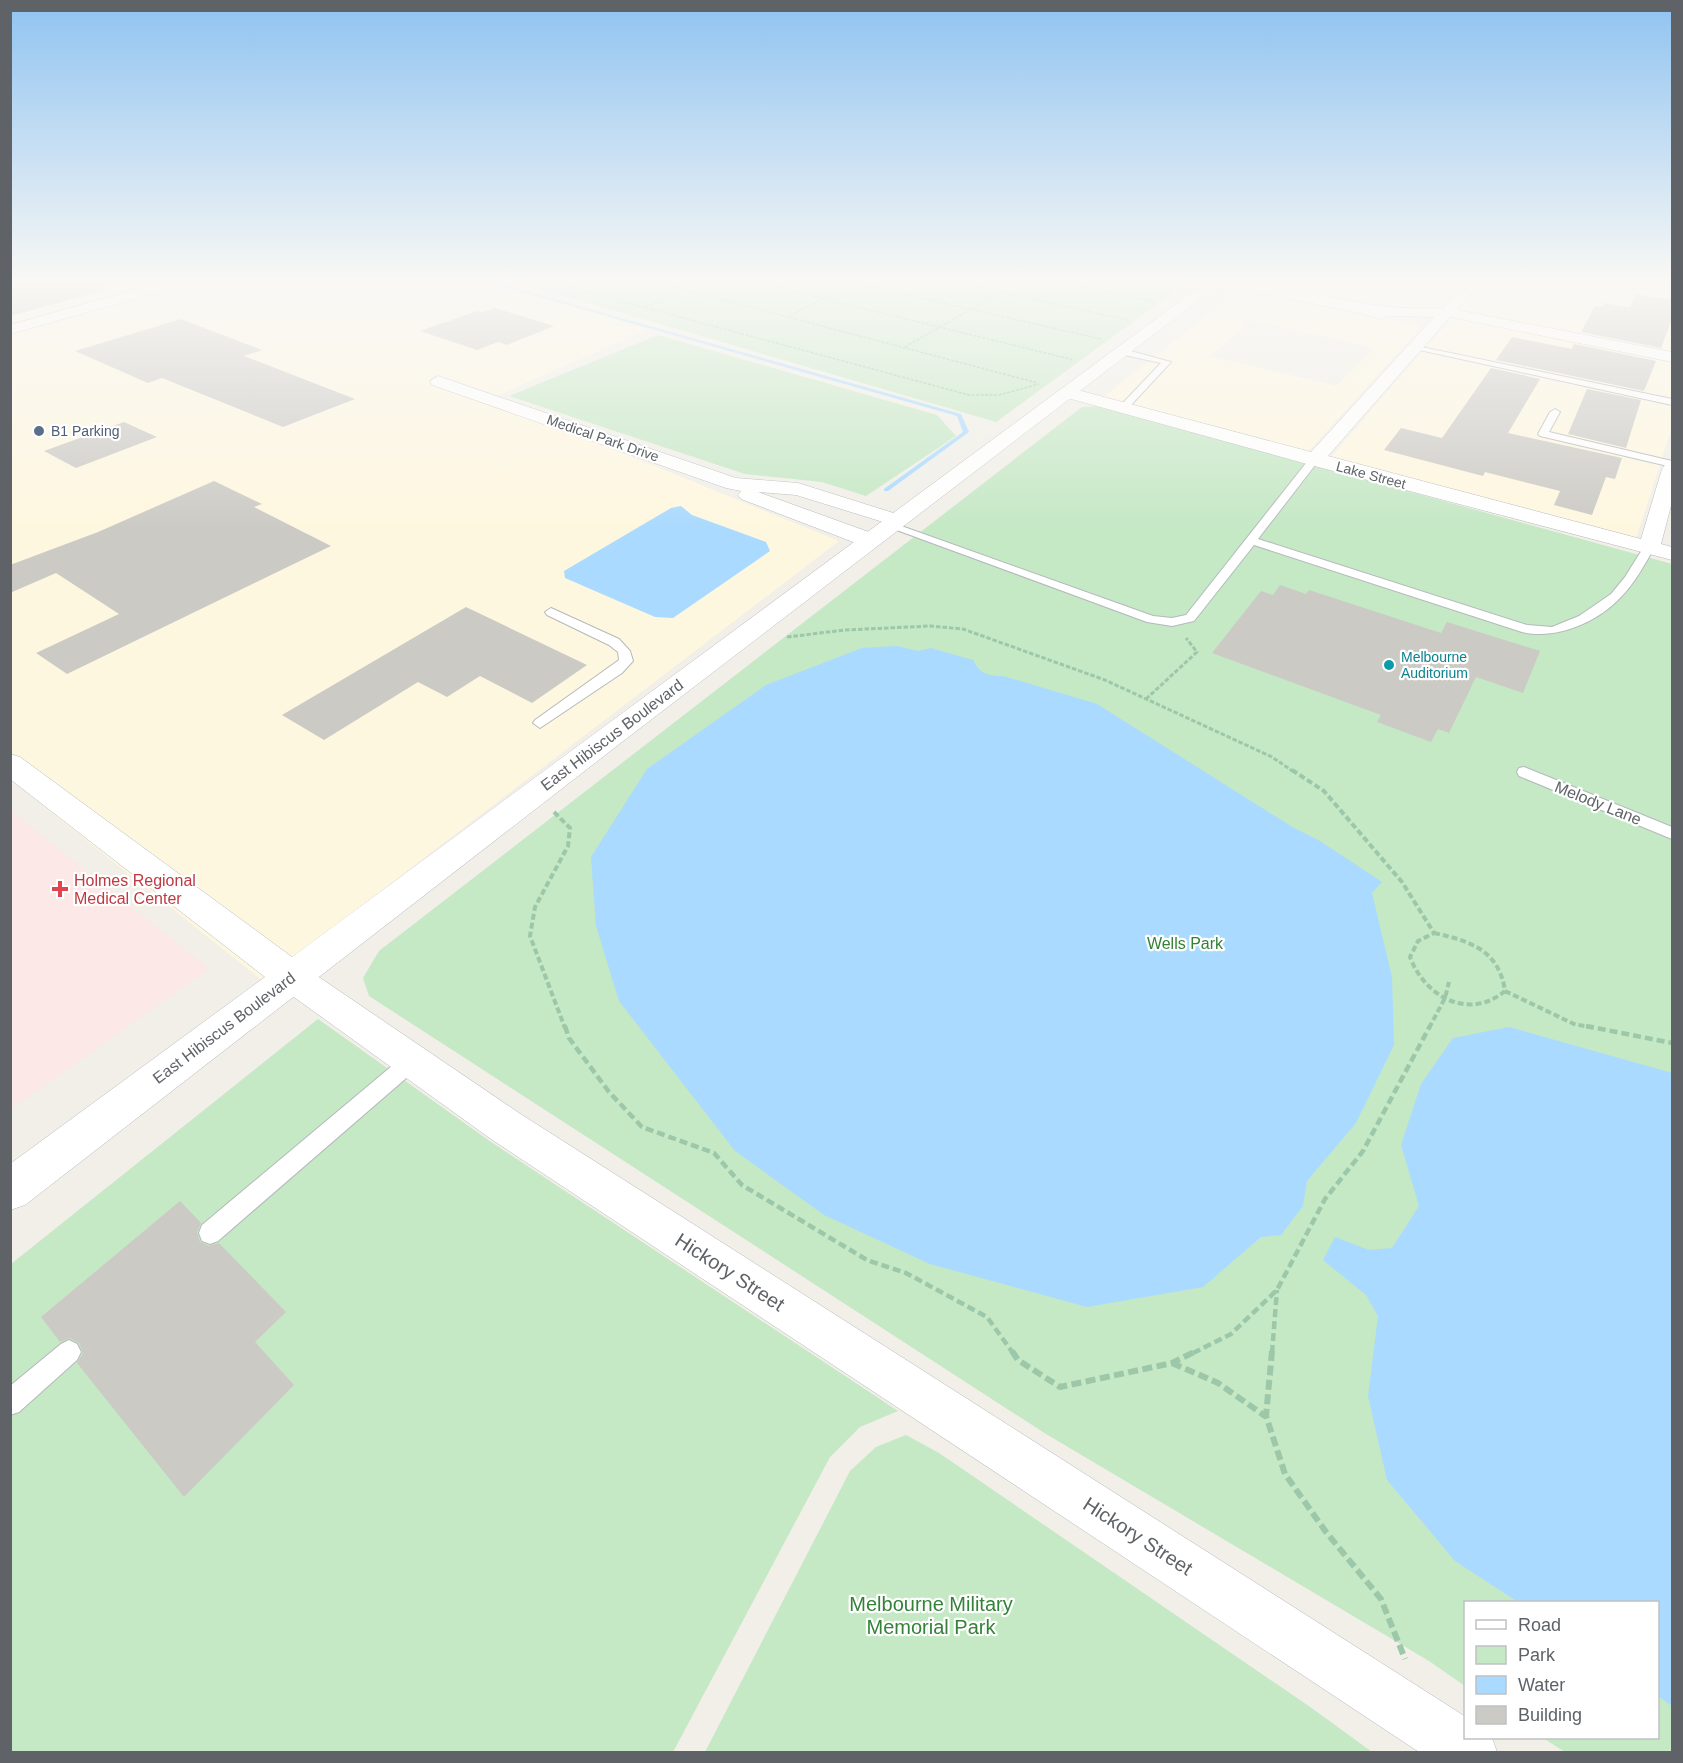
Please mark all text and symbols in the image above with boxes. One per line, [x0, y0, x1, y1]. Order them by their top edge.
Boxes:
street label: Medical Park Drive [545, 411, 661, 465]
place label: B1 Parking [51, 423, 119, 439]
marker: B1 Parking [32, 424, 46, 438]
street label: Lake Street [1334, 458, 1408, 492]
place label: Melbourne Auditorium [1401, 649, 1468, 681]
marker: Melbourne Auditorium [1382, 658, 1396, 672]
street label: East Hibiscus Boulevard [538, 676, 686, 794]
street label: Melody Lane [1552, 778, 1644, 828]
place label: Holmes Regional Medical Center [74, 872, 196, 907]
marker: Holmes Regional Medical Center [51, 880, 69, 898]
park label: Wells Park [1147, 935, 1224, 952]
street label: East Hibiscus Boulevard [150, 969, 298, 1087]
street label: Hickory Street [671, 1229, 789, 1316]
street label: Hickory Street [1079, 1493, 1197, 1580]
park label: Melbourne Military Memorial Park [849, 1593, 1013, 1638]
legend [1464, 1601, 1659, 1739]
text: Road [1518, 1615, 1561, 1635]
text: Park [1518, 1645, 1556, 1665]
text: Water [1518, 1675, 1565, 1695]
text: Building [1518, 1705, 1582, 1725]

